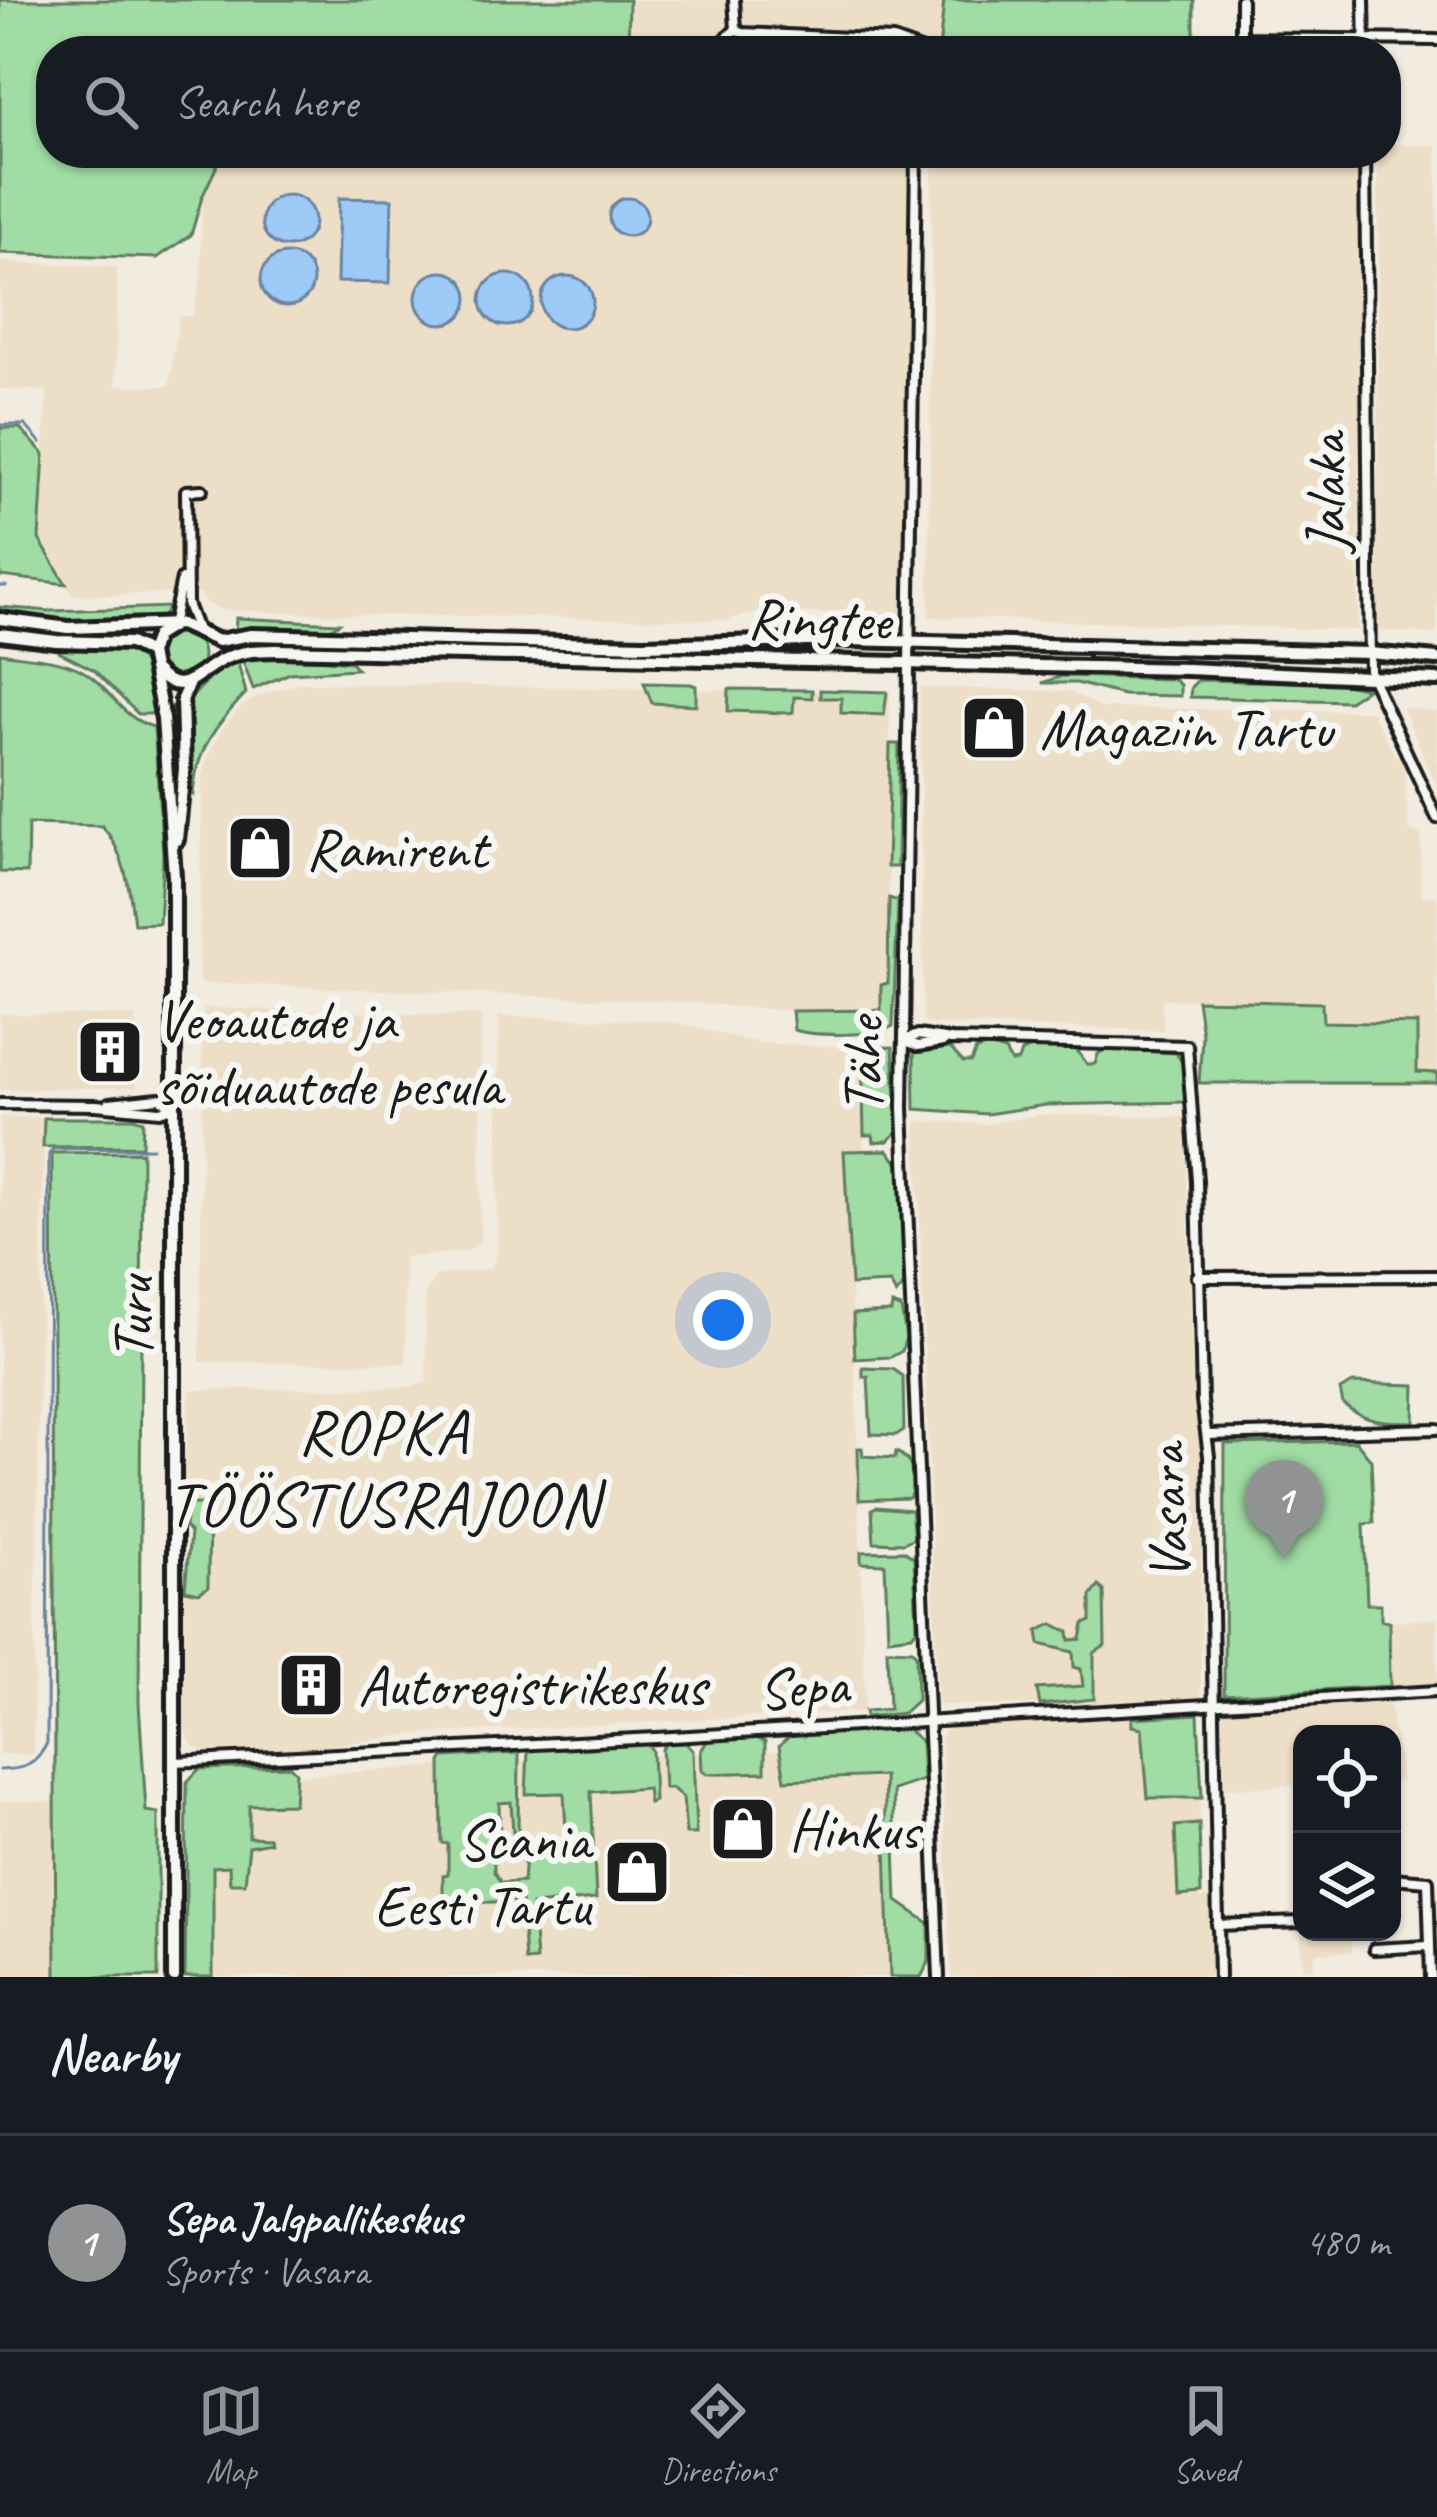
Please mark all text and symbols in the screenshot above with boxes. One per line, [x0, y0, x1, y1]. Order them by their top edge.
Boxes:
search box [36, 36, 1401, 168]
icon: search [78, 69, 144, 135]
text: Search here [174, 74, 357, 131]
street label: Jalaka [1290, 429, 1362, 555]
street label: Ringtee [747, 582, 895, 656]
shop icon: Magaziin Tartu [959, 693, 1029, 763]
place label: Magaziin Tartu [1040, 693, 1336, 765]
shop icon: Ramirent [225, 813, 295, 883]
place label: Ramirent [306, 813, 492, 885]
place label: Veoautode ja sõiduautode pesula [156, 984, 506, 1122]
street label: Tähe [827, 1014, 899, 1113]
building icon: Veoautode ja sõiduautode pesula [75, 1017, 145, 1087]
street label: Turu [97, 1272, 169, 1360]
your location [693, 1290, 753, 1350]
district label: ROPKA TÖÖSTUSRAJOON [167, 1393, 607, 1544]
street label: Vasara [1128, 1439, 1205, 1582]
pin: 1 [1245, 1460, 1323, 1559]
street label: Sepa [756, 1648, 853, 1726]
building icon: Autoregistrikeskus [276, 1650, 346, 1720]
place label: Autoregistrikeskus [358, 1650, 711, 1722]
map controls [1293, 1725, 1401, 1941]
button: locate [1293, 1725, 1401, 1833]
shop icon: Hinkus [708, 1794, 778, 1864]
place label: Hinkus [789, 1794, 924, 1866]
place label: Scania Eesti Tartu [374, 1804, 595, 1942]
button: layers [1293, 1833, 1401, 1941]
shop icon: Scania Eesti Tartu [602, 1837, 672, 1907]
text: Nearby [48, 2023, 176, 2087]
text: Sepa Jalgpallikeskus [162, 2190, 461, 2247]
text: 1 [78, 2218, 96, 2267]
text: 480 m [1305, 2218, 1389, 2267]
text: Sports · Vasara [162, 2247, 369, 2296]
tab: Map [198, 2378, 264, 2492]
tab: Directions [661, 2378, 776, 2492]
tab: Saved [1173, 2378, 1239, 2492]

